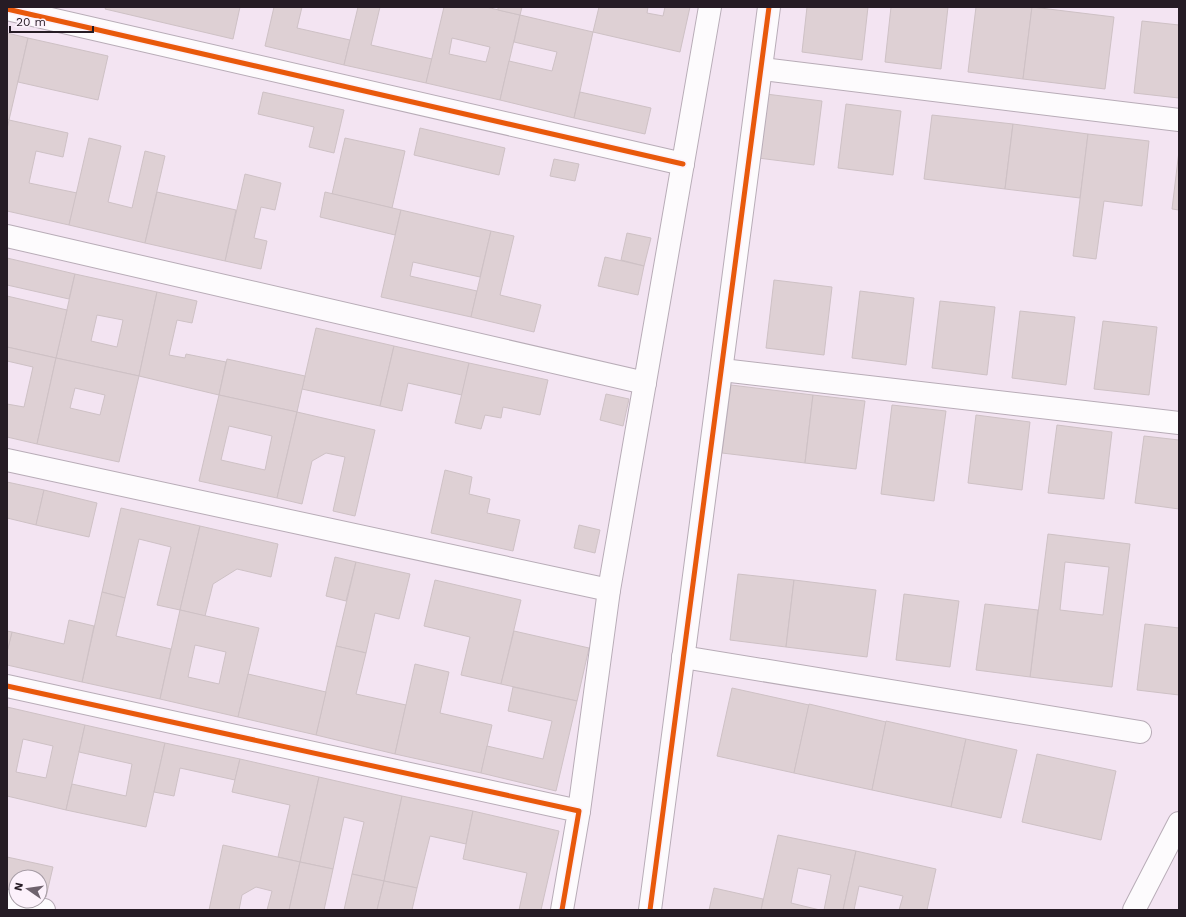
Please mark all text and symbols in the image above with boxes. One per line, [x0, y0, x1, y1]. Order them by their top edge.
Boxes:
scale bar [10, 8, 93, 34]
text: 20 m [16, 15, 46, 29]
north arrow [8, 869, 48, 909]
text: N [11, 881, 26, 892]

